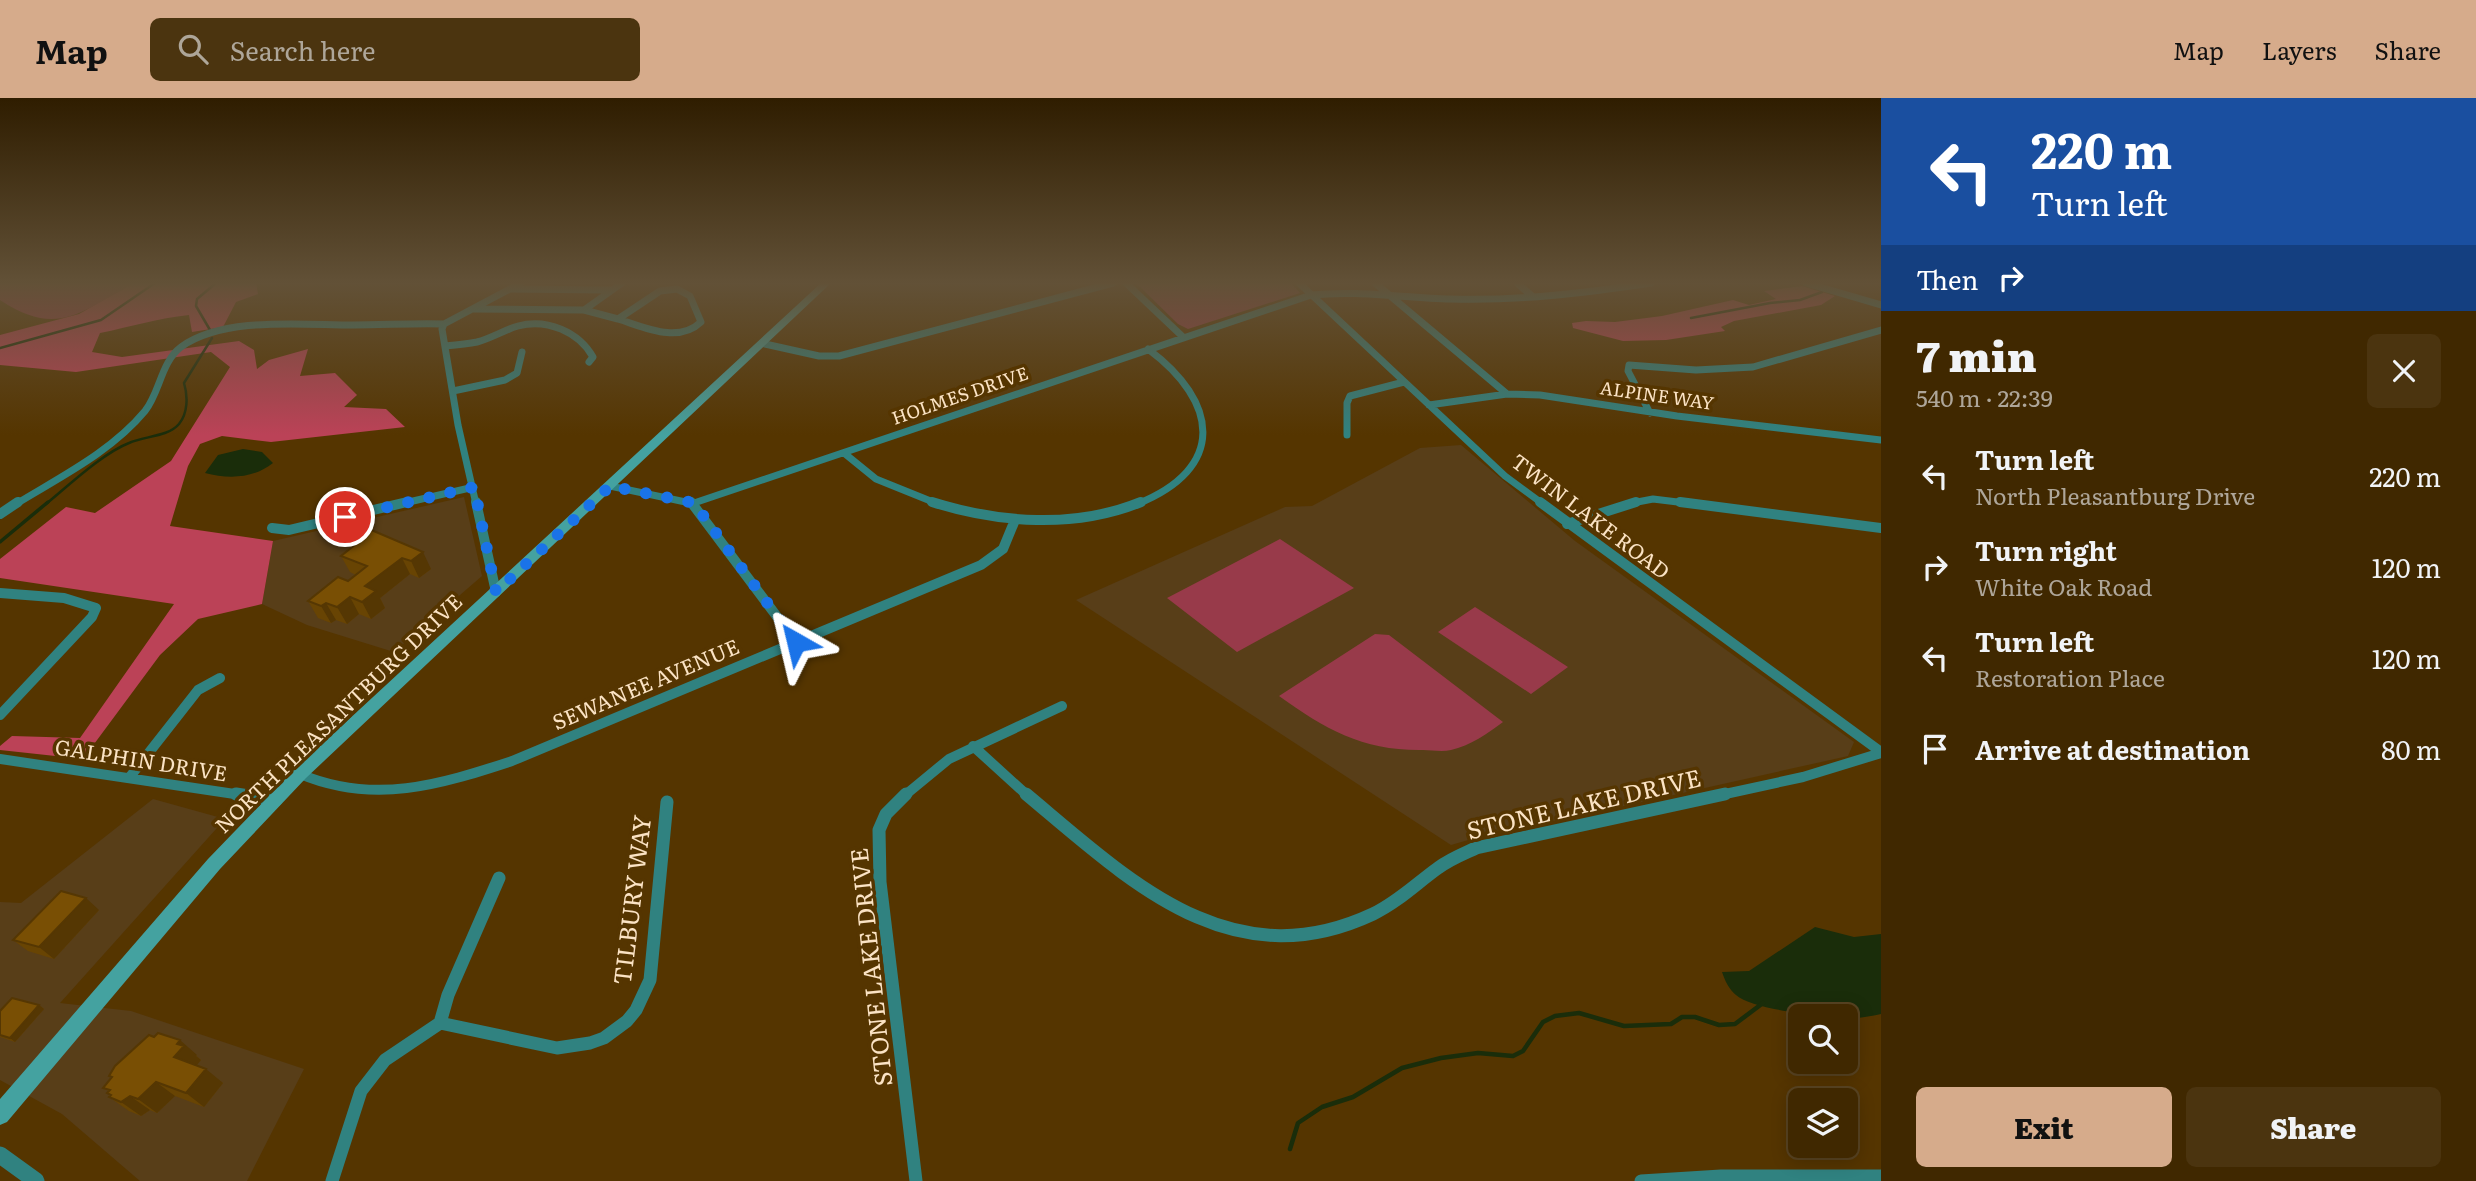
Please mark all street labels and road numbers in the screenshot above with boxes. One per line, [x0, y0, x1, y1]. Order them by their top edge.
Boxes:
street label: HOLMES DRIVE [888, 359, 1031, 431]
street label: ALPINE WAY [1598, 373, 1716, 416]
street label: TWIN LAKE ROAD [1506, 445, 1677, 585]
street label: NORTH PLEASANTBURG DRIVE [207, 585, 468, 839]
street label: SEWANEE AVENUE [547, 629, 743, 736]
street label: GALPHIN DRIVE [53, 730, 230, 787]
street label: STONE LAKE DRIVE [1463, 759, 1704, 847]
street label: TILBURY WAY [603, 813, 658, 987]
street label: STONE LAKE DRIVE [840, 846, 899, 1088]

